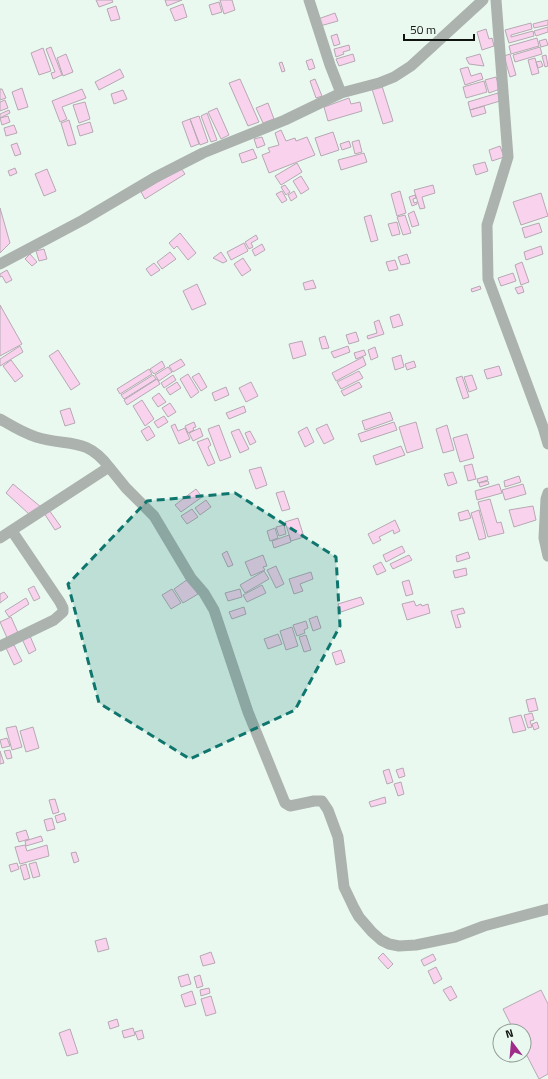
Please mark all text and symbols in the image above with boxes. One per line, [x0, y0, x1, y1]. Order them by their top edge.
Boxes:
scale bar [404, 16, 474, 42]
text: 50 m [410, 20, 436, 39]
north arrow [492, 1023, 532, 1063]
text: N [503, 1025, 515, 1042]

